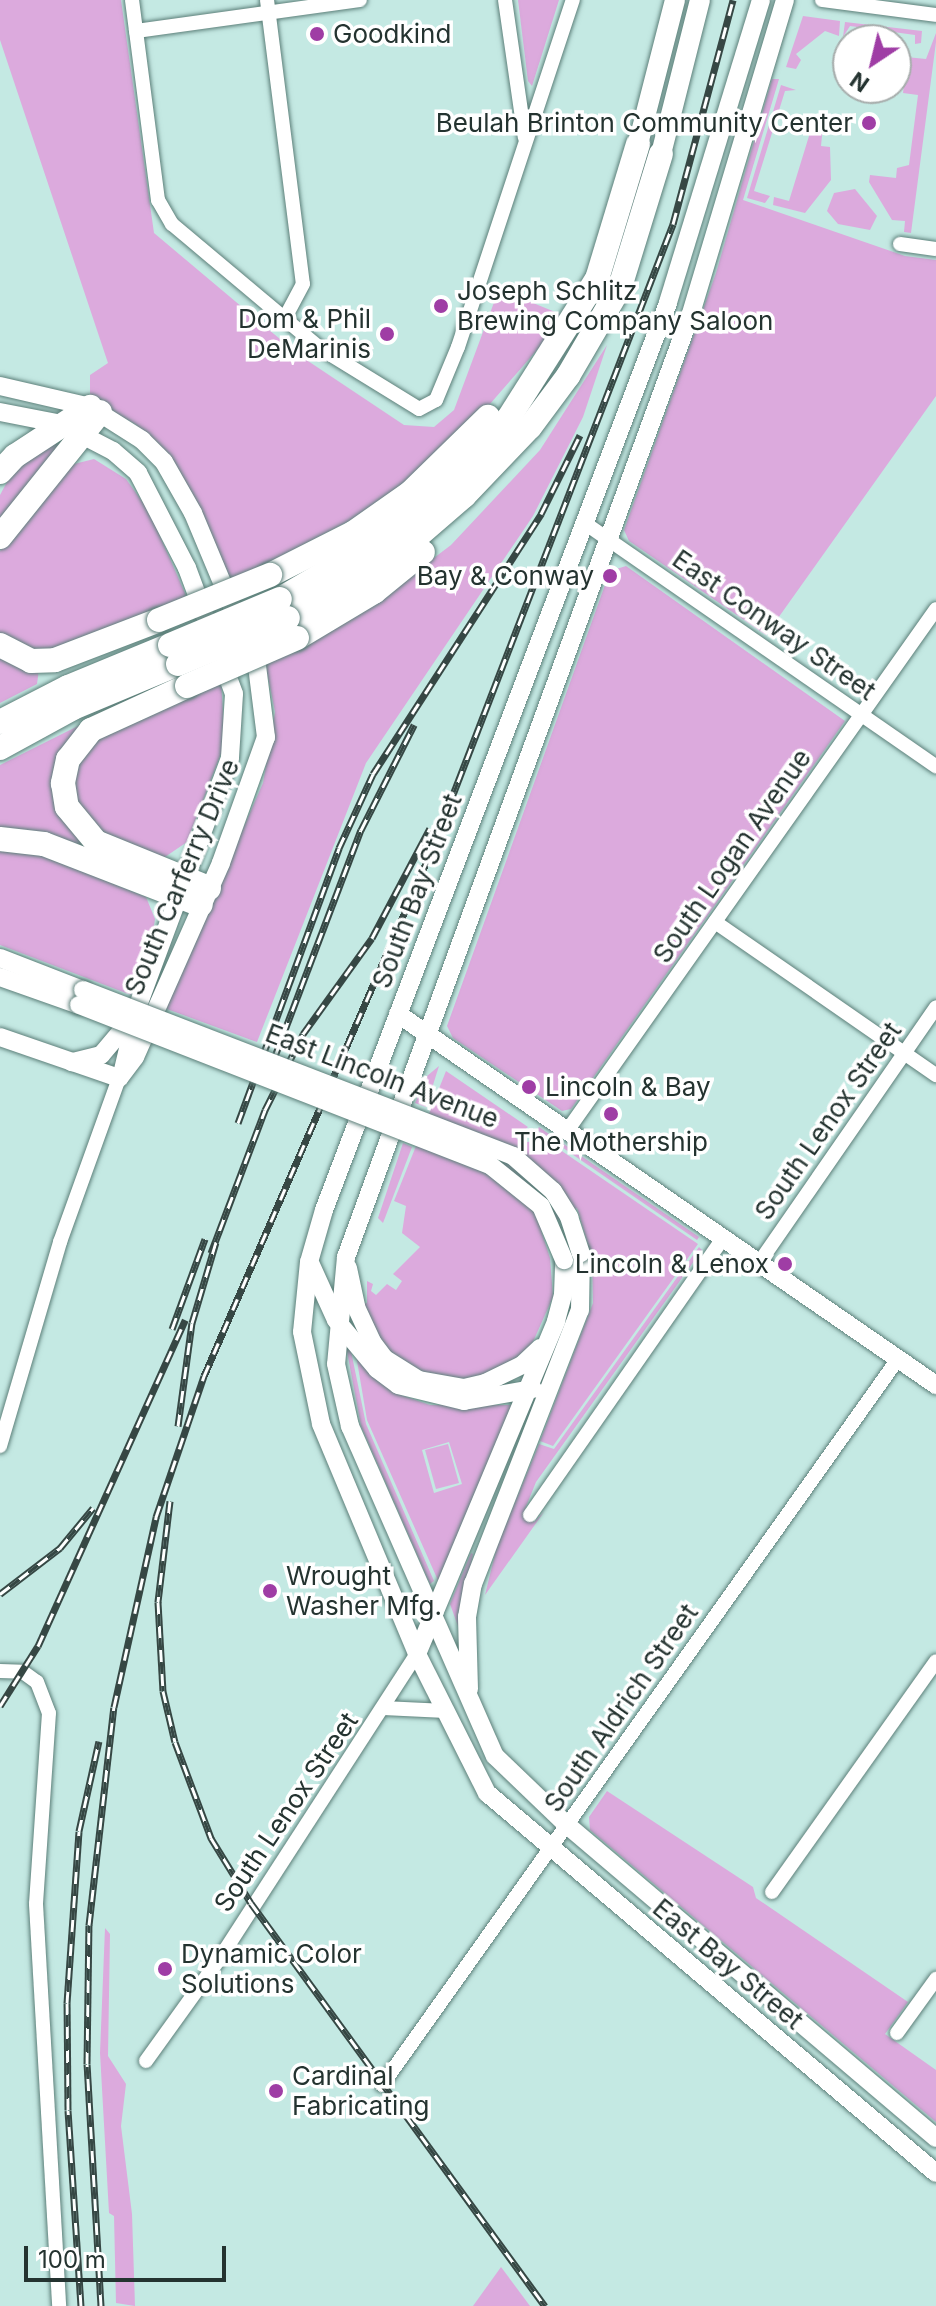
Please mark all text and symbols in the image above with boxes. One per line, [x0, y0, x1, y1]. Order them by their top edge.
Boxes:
place label: Goodkind [333, 18, 451, 50]
north arrow [832, 24, 912, 104]
marker: Goodkind [308, 25, 326, 43]
text: N [845, 67, 874, 97]
place label: Beulah Brinton Community Center [436, 107, 853, 139]
marker: Beulah Brinton Community Center [860, 114, 878, 132]
place label: Joseph Schlitz Brewing Company Saloon [457, 275, 773, 336]
marker: Joseph Schlitz Brewing Company Saloon [432, 297, 450, 315]
place label: Dom & Phil DeMarinis [238, 303, 371, 364]
marker: Dom & Phil DeMarinis [378, 325, 396, 343]
street label: East Conway Street [667, 543, 881, 707]
place label: Bay & Conway [417, 560, 594, 592]
marker: Bay & Conway [601, 567, 619, 585]
street label: South Logan Avenue [646, 743, 818, 969]
street label: South Carferry Drive [118, 754, 246, 1000]
street label: South Bay Street [366, 790, 468, 992]
street label: South Lenox Street [748, 1016, 908, 1226]
street label: East Lincoln Avenue [261, 1017, 503, 1135]
place label: Lincoln & Bay [545, 1071, 711, 1103]
marker: Lincoln & Bay [520, 1078, 538, 1096]
marker: The Mothership [602, 1105, 620, 1123]
place label: The Mothership [514, 1126, 708, 1158]
place label: Lincoln & Lenox [575, 1248, 769, 1280]
marker: Lincoln & Lenox [776, 1255, 794, 1273]
place label: Wrought Washer Mfg. [286, 1560, 442, 1622]
marker: Wrought Washer Mfg. [261, 1582, 279, 1600]
street label: South Aldrich Street [538, 1598, 704, 1818]
street label: South Lenox Street [208, 1706, 364, 1918]
street label: East Bay Street [647, 1892, 809, 2036]
place label: Dynamic Color Solutions [181, 1938, 362, 2000]
marker: Dynamic Color Solutions [156, 1960, 174, 1978]
place label: Cardinal Fabricating [292, 2060, 430, 2122]
marker: Cardinal Fabricating [267, 2082, 285, 2100]
scale bar [28, 2230, 230, 2280]
text: 100 m [38, 2245, 106, 2274]

